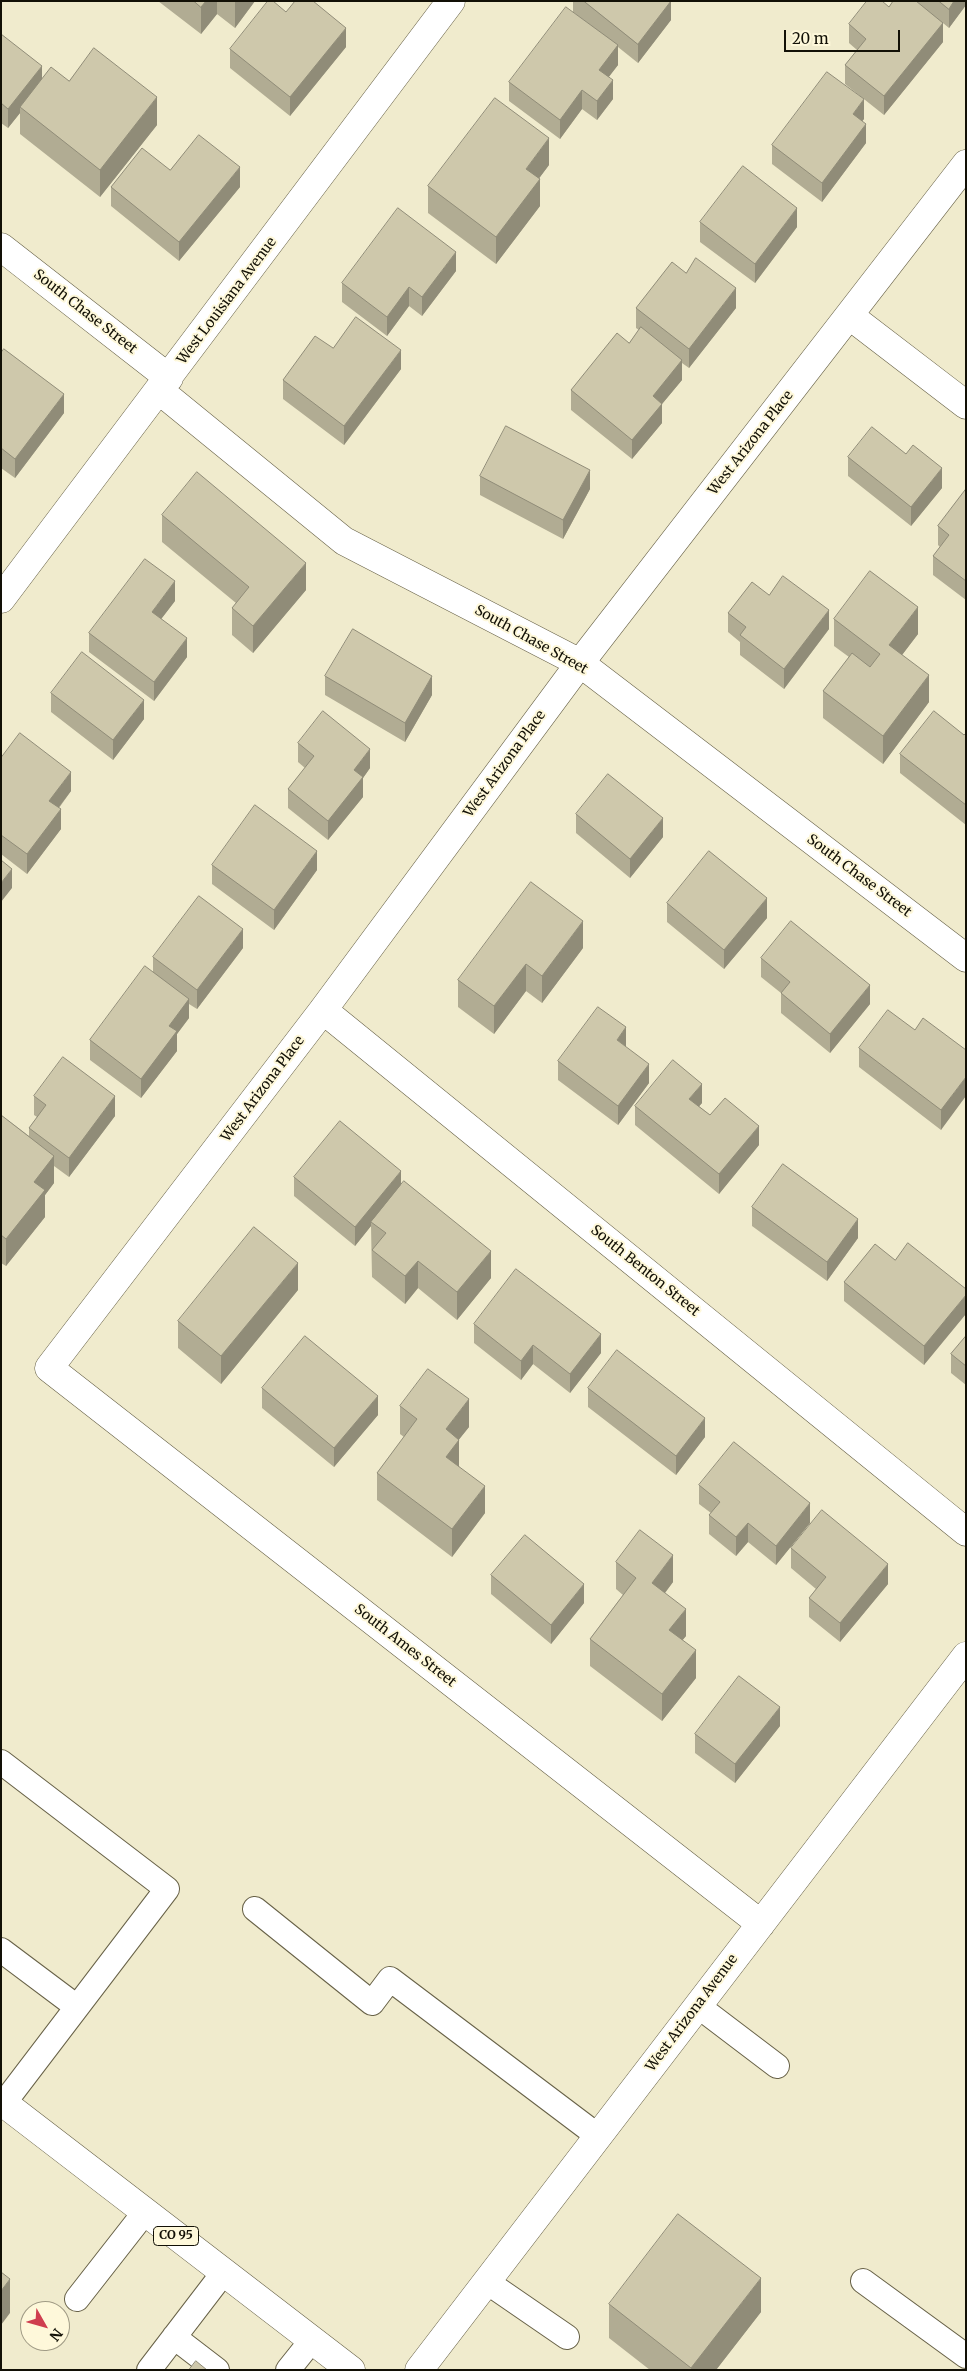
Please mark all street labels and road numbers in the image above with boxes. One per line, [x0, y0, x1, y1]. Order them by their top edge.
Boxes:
street label: West Louisiana Avenue [174, 234, 280, 368]
street label: South Chase Street [30, 266, 140, 358]
street label: West Arizona Place [705, 387, 797, 499]
street label: South Chase Street [472, 602, 590, 678]
street label: West Arizona Place [461, 707, 549, 821]
street label: South Chase Street [803, 831, 915, 921]
street label: West Arizona Place [218, 1033, 308, 1145]
street label: South Benton Street [587, 1222, 703, 1320]
street label: South Ames Street [351, 1601, 459, 1691]
street label: West Arizona Avenue [643, 1951, 741, 2075]
road number: CO 95 [154, 2226, 198, 2246]

